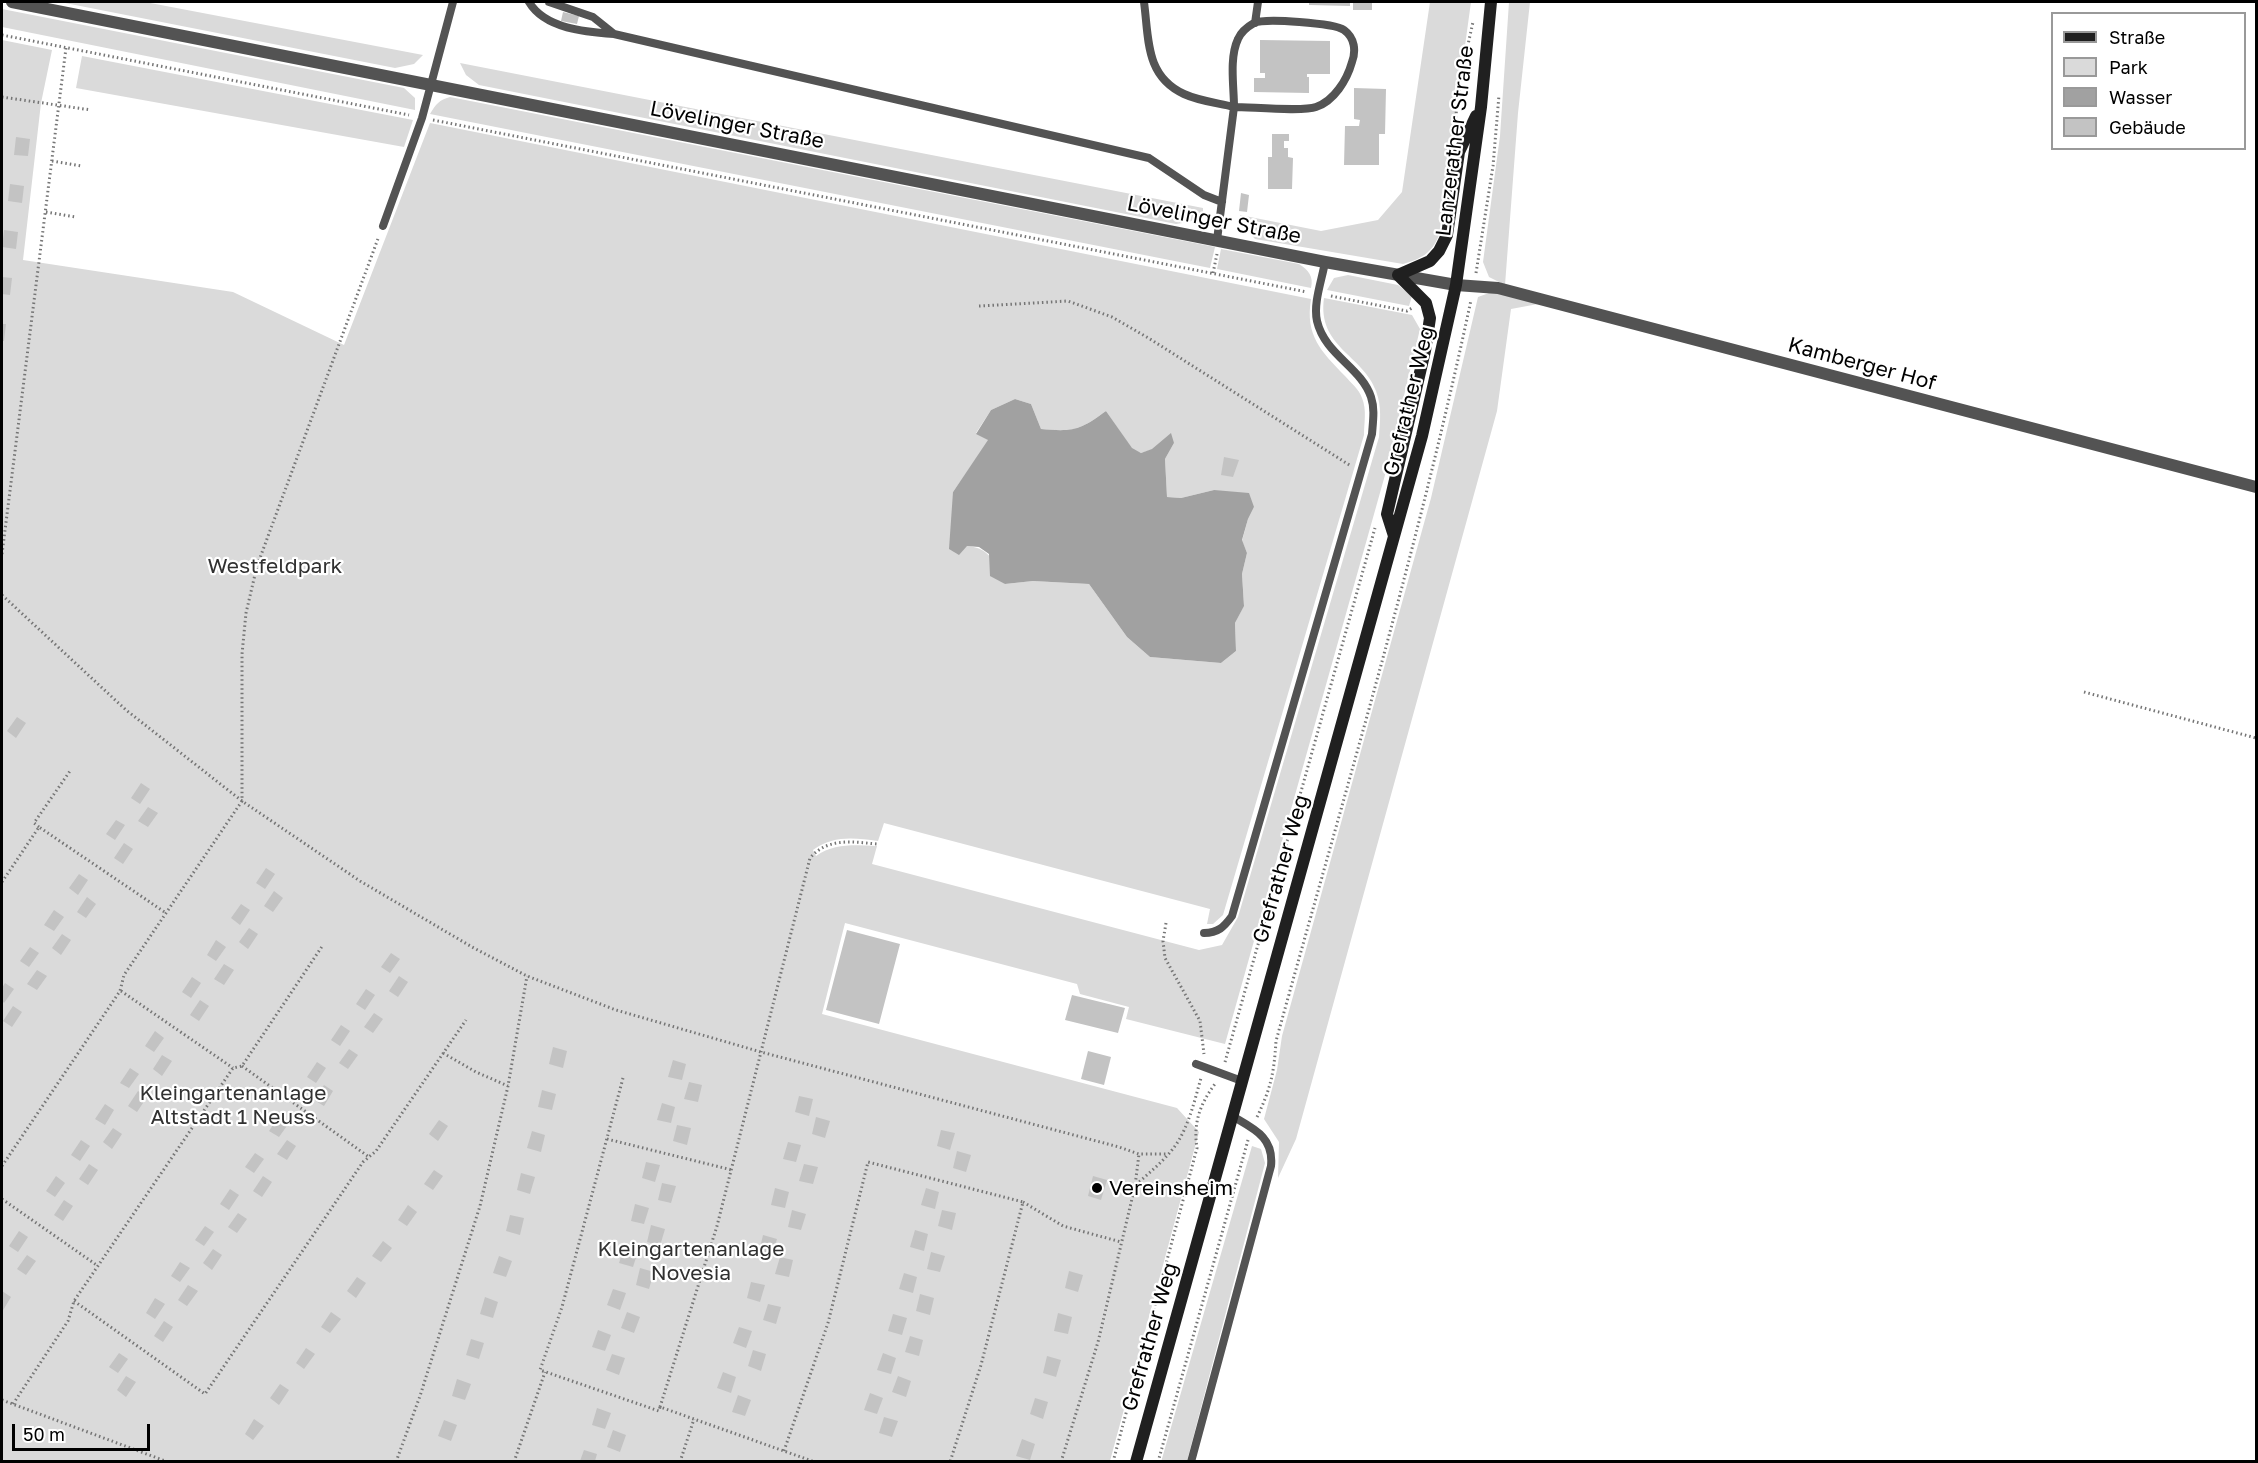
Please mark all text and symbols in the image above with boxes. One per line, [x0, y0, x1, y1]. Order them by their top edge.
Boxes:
legend [2051, 12, 2246, 150]
text: Straße [2109, 26, 2165, 48]
street label: Lanzerather Straße [1431, 44, 1479, 238]
text: Park [2109, 56, 2148, 78]
text: Wasser [2109, 86, 2172, 108]
street label: Lövelinger Straße [648, 96, 826, 154]
text: Gebäude [2109, 116, 2186, 138]
street label: Lövelinger Straße [1125, 191, 1303, 249]
street label: Grefrather Weg [1378, 324, 1440, 478]
street label: Kamberger Hof [1785, 332, 1939, 396]
park label: Westfeldpark [208, 553, 342, 579]
street label: Grefrather Weg [1248, 792, 1314, 946]
park label: Kleingartenanlage Altstadt 1 Neuss [140, 1080, 326, 1130]
place label: Vereinsheim [1109, 1175, 1233, 1201]
marker: Vereinsheim [1090, 1181, 1104, 1195]
park label: Kleingartenanlage Novesia [598, 1236, 784, 1286]
street label: Grefrather Weg [1117, 1260, 1183, 1414]
scale bar [15, 1412, 153, 1450]
text: 50 m [23, 1423, 65, 1445]

